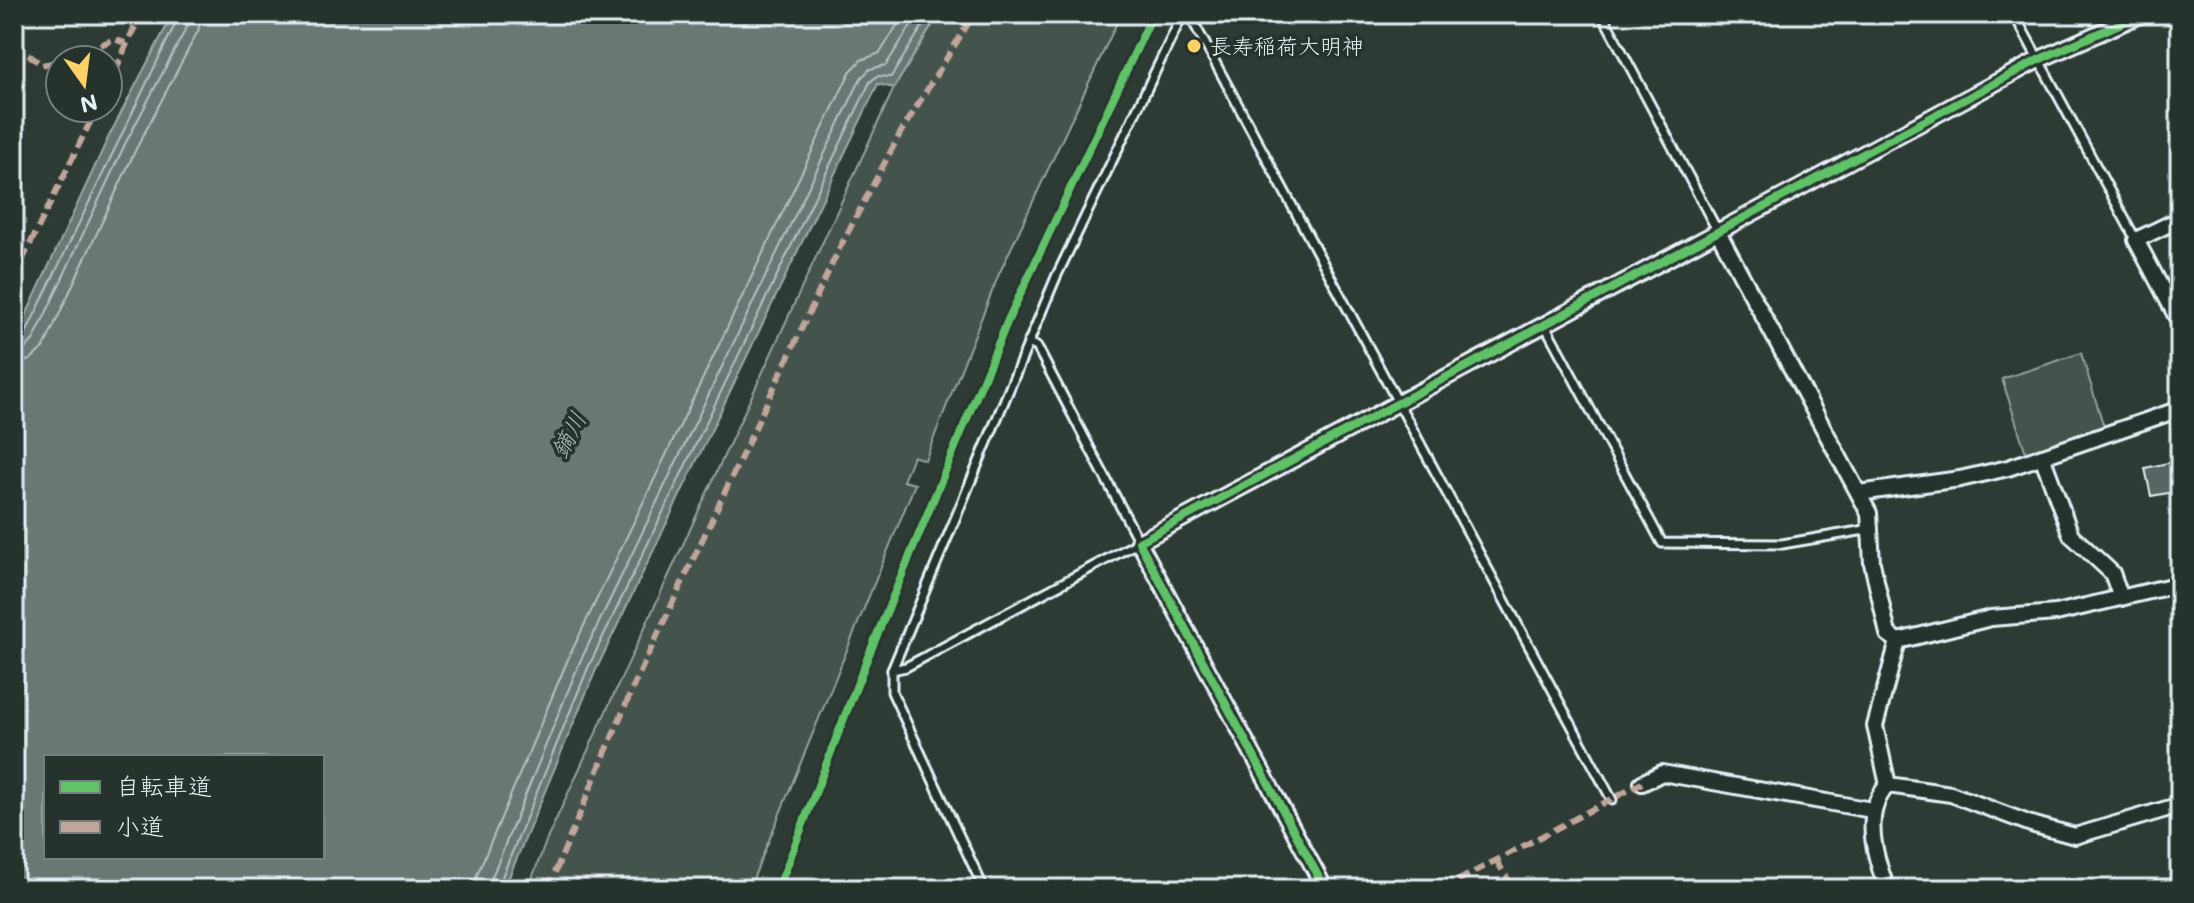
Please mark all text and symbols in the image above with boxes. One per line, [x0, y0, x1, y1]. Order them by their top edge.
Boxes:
place label: 長寿稲荷大明神 [1210, 31, 1364, 60]
marker: 長寿稲荷大明神 [1185, 37, 1203, 55]
north arrow [44, 44, 124, 124]
text: N [77, 88, 101, 120]
water label: 鏑川 [543, 406, 593, 463]
legend [44, 755, 324, 859]
text: 自転車道 [116, 770, 212, 801]
text: 小道 [116, 810, 164, 841]

